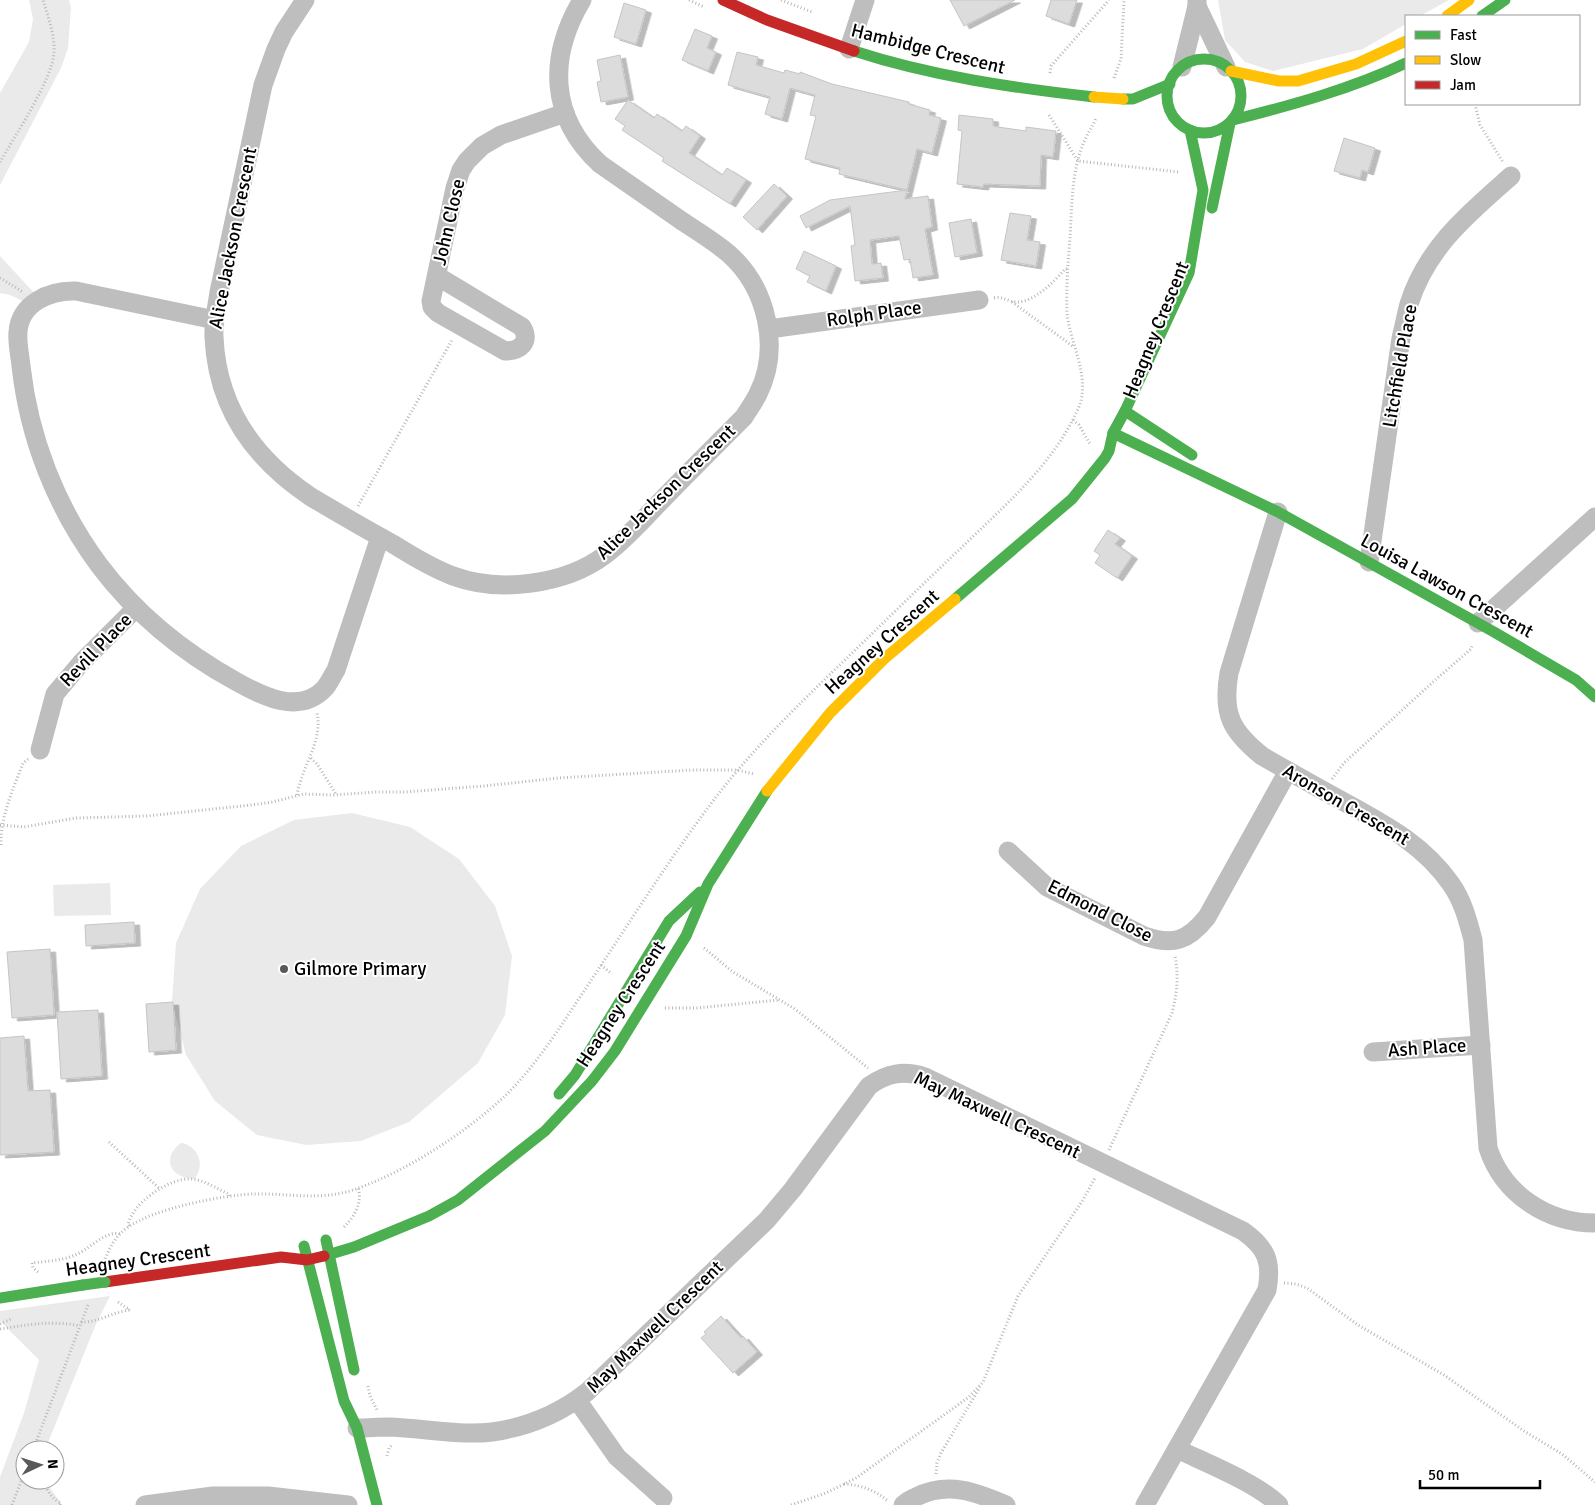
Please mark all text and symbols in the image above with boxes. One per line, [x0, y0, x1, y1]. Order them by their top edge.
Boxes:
legend [1405, 15, 1580, 105]
street label: Hambidge Crescent [848, 18, 1008, 80]
text: Fast [1450, 26, 1477, 44]
text: Slow [1450, 51, 1481, 69]
text: Jam [1450, 76, 1476, 94]
street label: Alice Jackson Crescent [204, 145, 262, 331]
street label: John Close [427, 176, 471, 268]
street label: Heagney Crescent [1118, 258, 1195, 402]
street label: Rolph Place [825, 295, 923, 333]
street label: Litchfield Place [1377, 302, 1423, 430]
street label: Alice Jackson Crescent [591, 419, 741, 565]
street label: Louisa Lawson Crescent [1356, 529, 1538, 644]
street label: Heagney Crescent [820, 584, 945, 700]
street label: Revill Place [55, 608, 137, 692]
street label: Aronson Crescent [1278, 759, 1414, 851]
street label: Edmond Close [1043, 874, 1157, 948]
street label: Heagney Crescent [571, 936, 671, 1072]
place label: Gilmore Primary [294, 957, 426, 981]
marker: Gilmore Primary [278, 963, 290, 975]
street label: Ash Place [1387, 1033, 1467, 1063]
street label: May Maxwell Crescent [910, 1066, 1084, 1164]
street label: Heagney Crescent [64, 1238, 212, 1282]
street label: May Maxwell Crescent [582, 1255, 729, 1399]
north arrow [15, 1440, 65, 1490]
scale bar [1420, 1458, 1540, 1490]
text: N [44, 1459, 61, 1470]
text: 50 m [1428, 1466, 1459, 1484]

